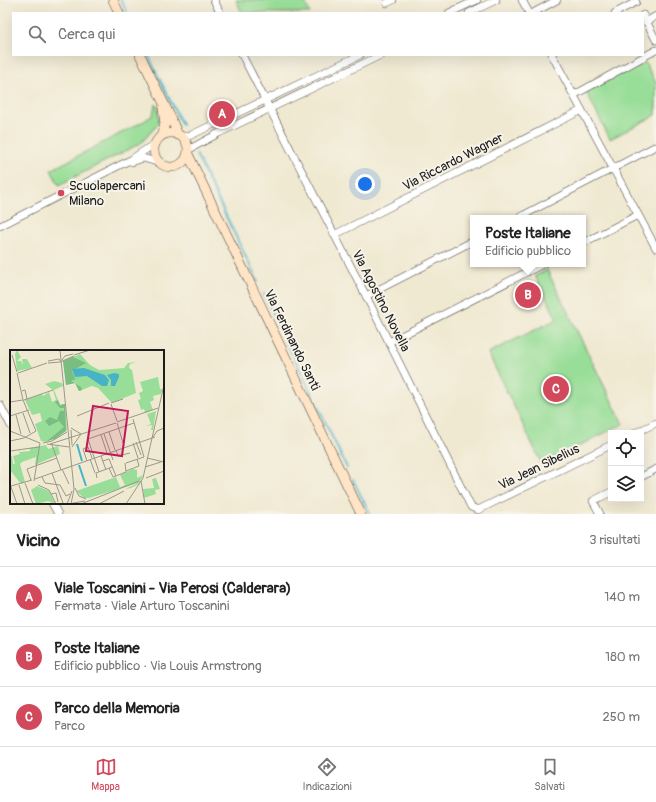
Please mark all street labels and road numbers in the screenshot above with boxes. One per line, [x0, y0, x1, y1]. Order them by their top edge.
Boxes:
street label: Via Riccardo Wagner [400, 130, 506, 194]
street label: Via Agostino Novella [348, 248, 414, 354]
street label: Via Ferdinando Santi [261, 287, 323, 393]
street label: Via Jean Sibelius [496, 440, 582, 493]

